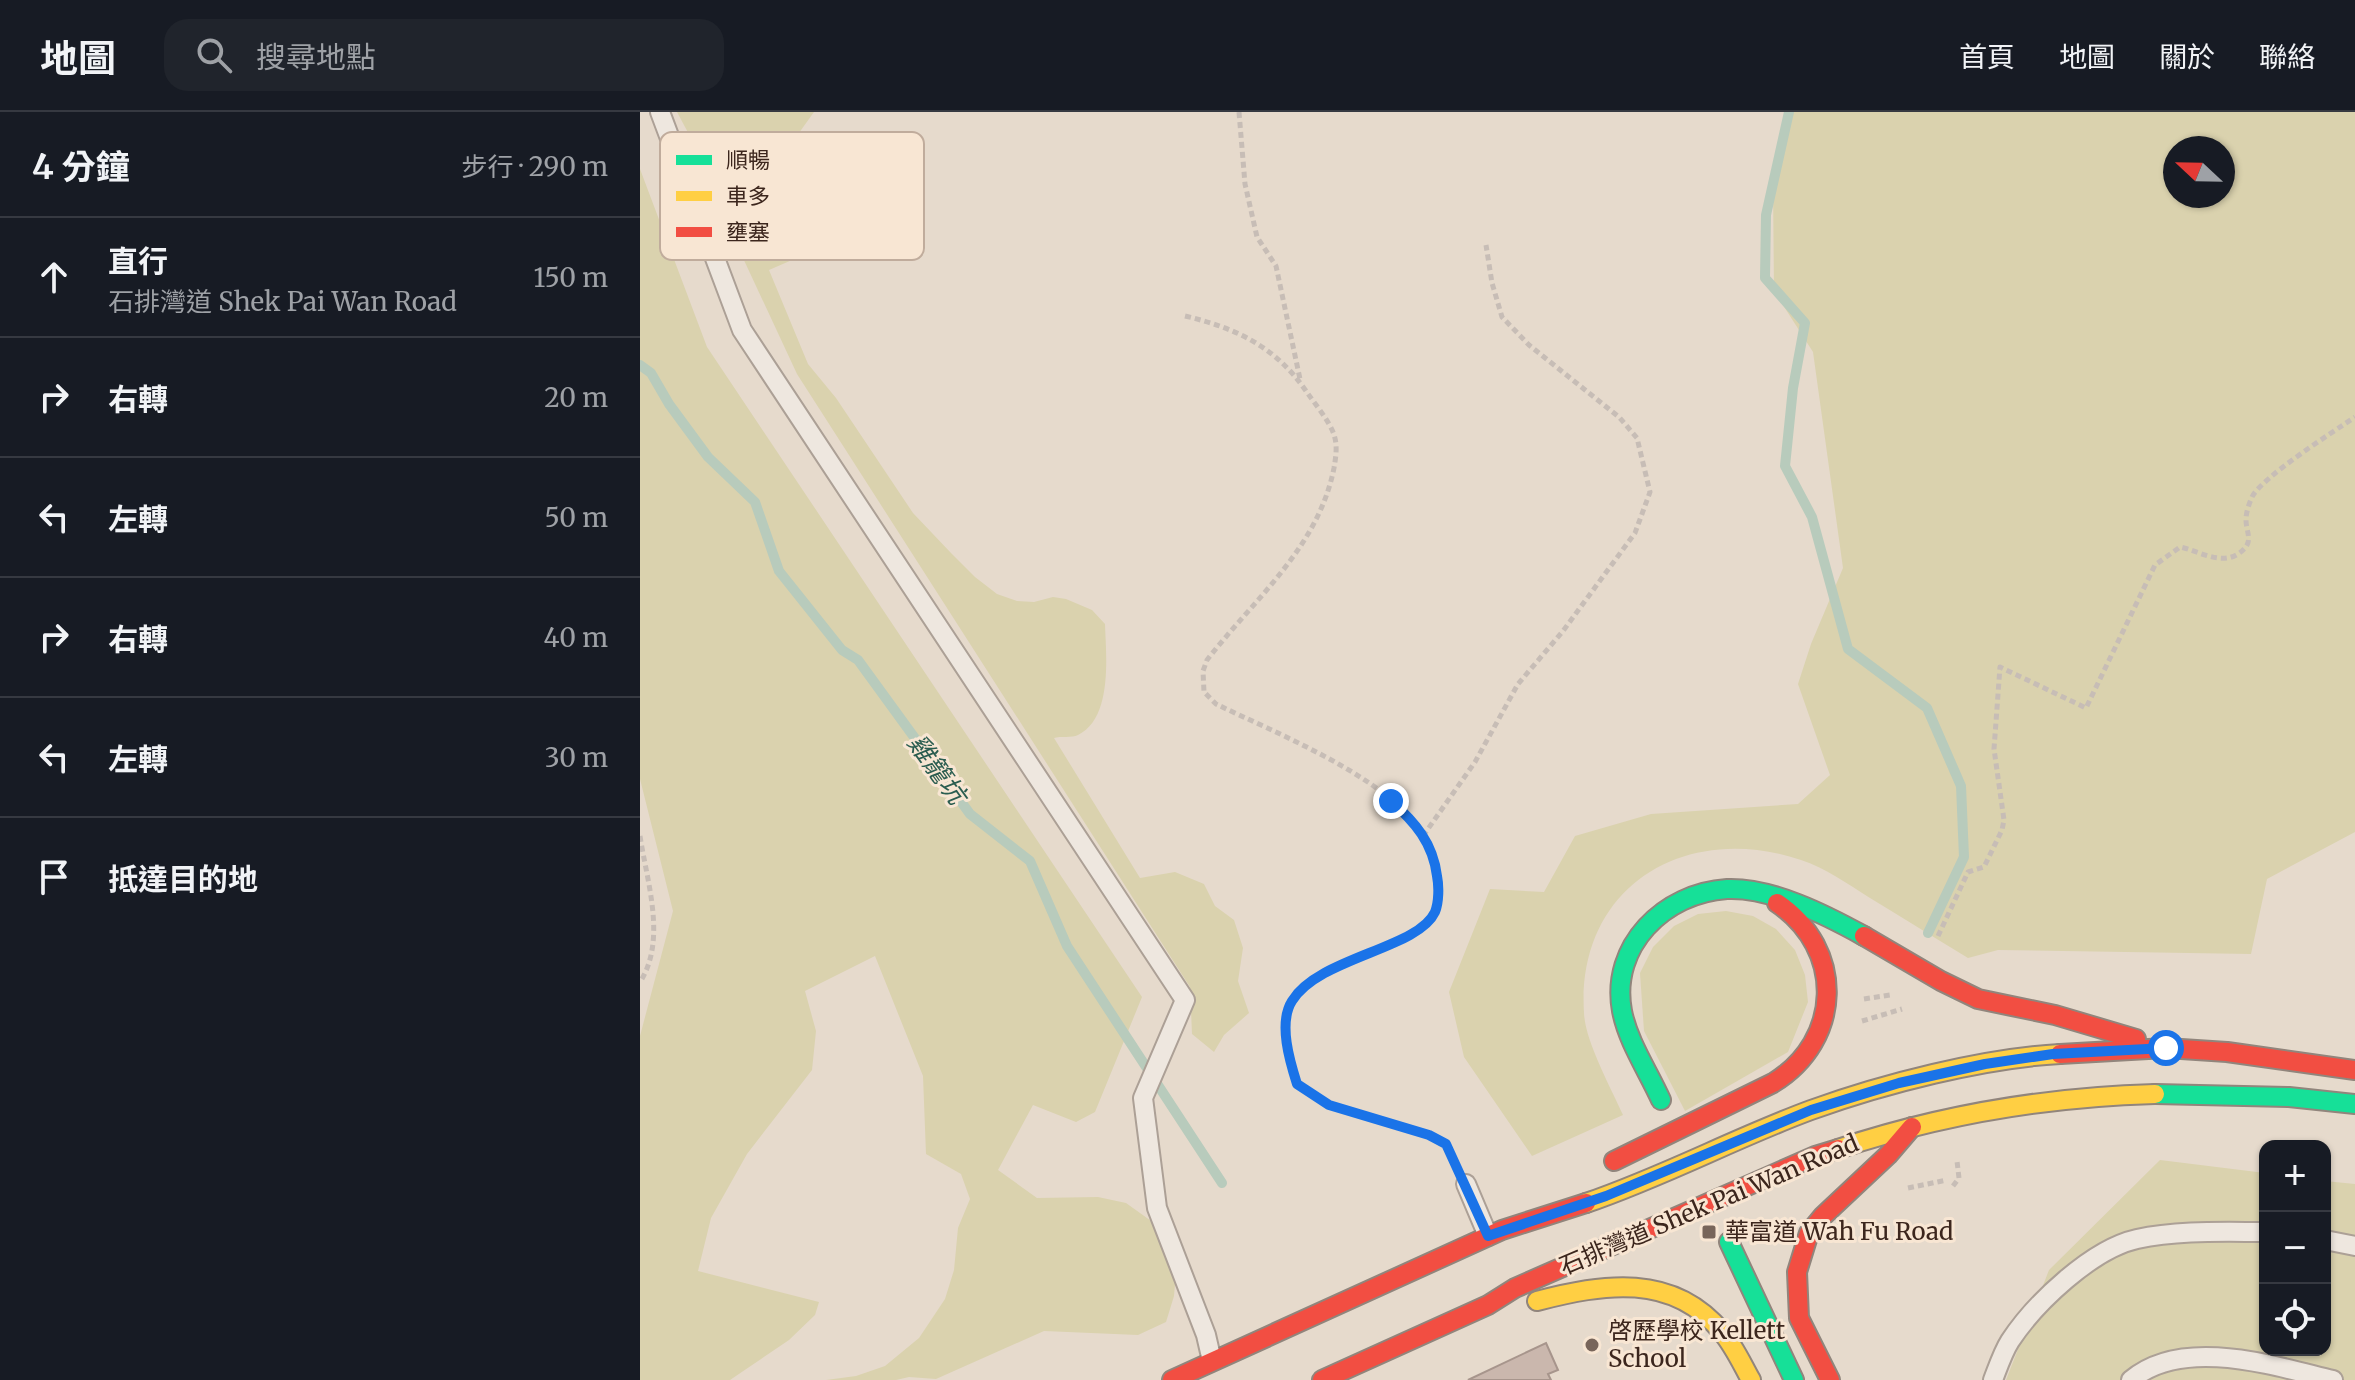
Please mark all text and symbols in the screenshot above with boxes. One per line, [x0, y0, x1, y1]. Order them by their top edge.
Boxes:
search box [164, 19, 724, 91]
icon: search [192, 33, 236, 77]
text: 地圖 [40, 35, 116, 82]
text: 搜尋地點 [256, 38, 376, 76]
text: 首頁 [1959, 39, 2015, 75]
text: 地圖 [2059, 39, 2115, 75]
text: 關於 [2159, 39, 2215, 75]
text: 聯絡 [2259, 39, 2315, 75]
legend [660, 132, 924, 260]
north arrow [2163, 136, 2235, 208]
text: 4 分鐘 [32, 146, 130, 188]
text: 順暢 [726, 146, 770, 174]
text: 步行 · 290 m [461, 150, 608, 183]
text: 車多 [726, 182, 770, 210]
text: 壅塞 [726, 218, 770, 246]
text: 直行 [108, 242, 168, 280]
icon: ahead [32, 255, 76, 299]
text: 150 m [534, 261, 608, 294]
text: 石排灣道 Shek Pai Wan Road [108, 285, 457, 318]
icon: right [32, 375, 76, 419]
text: 右轉 [108, 380, 168, 418]
text: 20 m [544, 381, 608, 414]
icon: left [32, 495, 76, 539]
text: 左轉 [108, 500, 168, 538]
text: 50 m [544, 501, 608, 534]
icon: right [32, 615, 76, 659]
text: 右轉 [108, 620, 168, 658]
text: 40 m [544, 621, 608, 654]
water label: 雞籠坑 [901, 727, 976, 813]
icon: left [32, 735, 76, 779]
text: 左轉 [108, 740, 168, 778]
text: 30 m [545, 741, 608, 774]
route end [1373, 783, 1409, 819]
icon: arrive [32, 855, 76, 899]
text: 抵達目的地 [108, 860, 258, 898]
route start [2148, 1030, 2184, 1066]
street label: 石排灣道 Shek Pai Wan Road [1555, 1127, 1863, 1282]
map controls [2259, 1140, 2331, 1356]
button: + [2259, 1140, 2331, 1212]
button: − [2259, 1212, 2331, 1284]
place label: 華富道 Wah Fu Road [1725, 1216, 1953, 1247]
marker: 華富道 Wah Fu Road [1700, 1223, 1718, 1241]
button: locate [2259, 1284, 2331, 1356]
place label: 啓歷學校 Kellett School [1608, 1315, 1786, 1374]
marker: 啓歷學校 Kellett School [1583, 1336, 1601, 1354]

